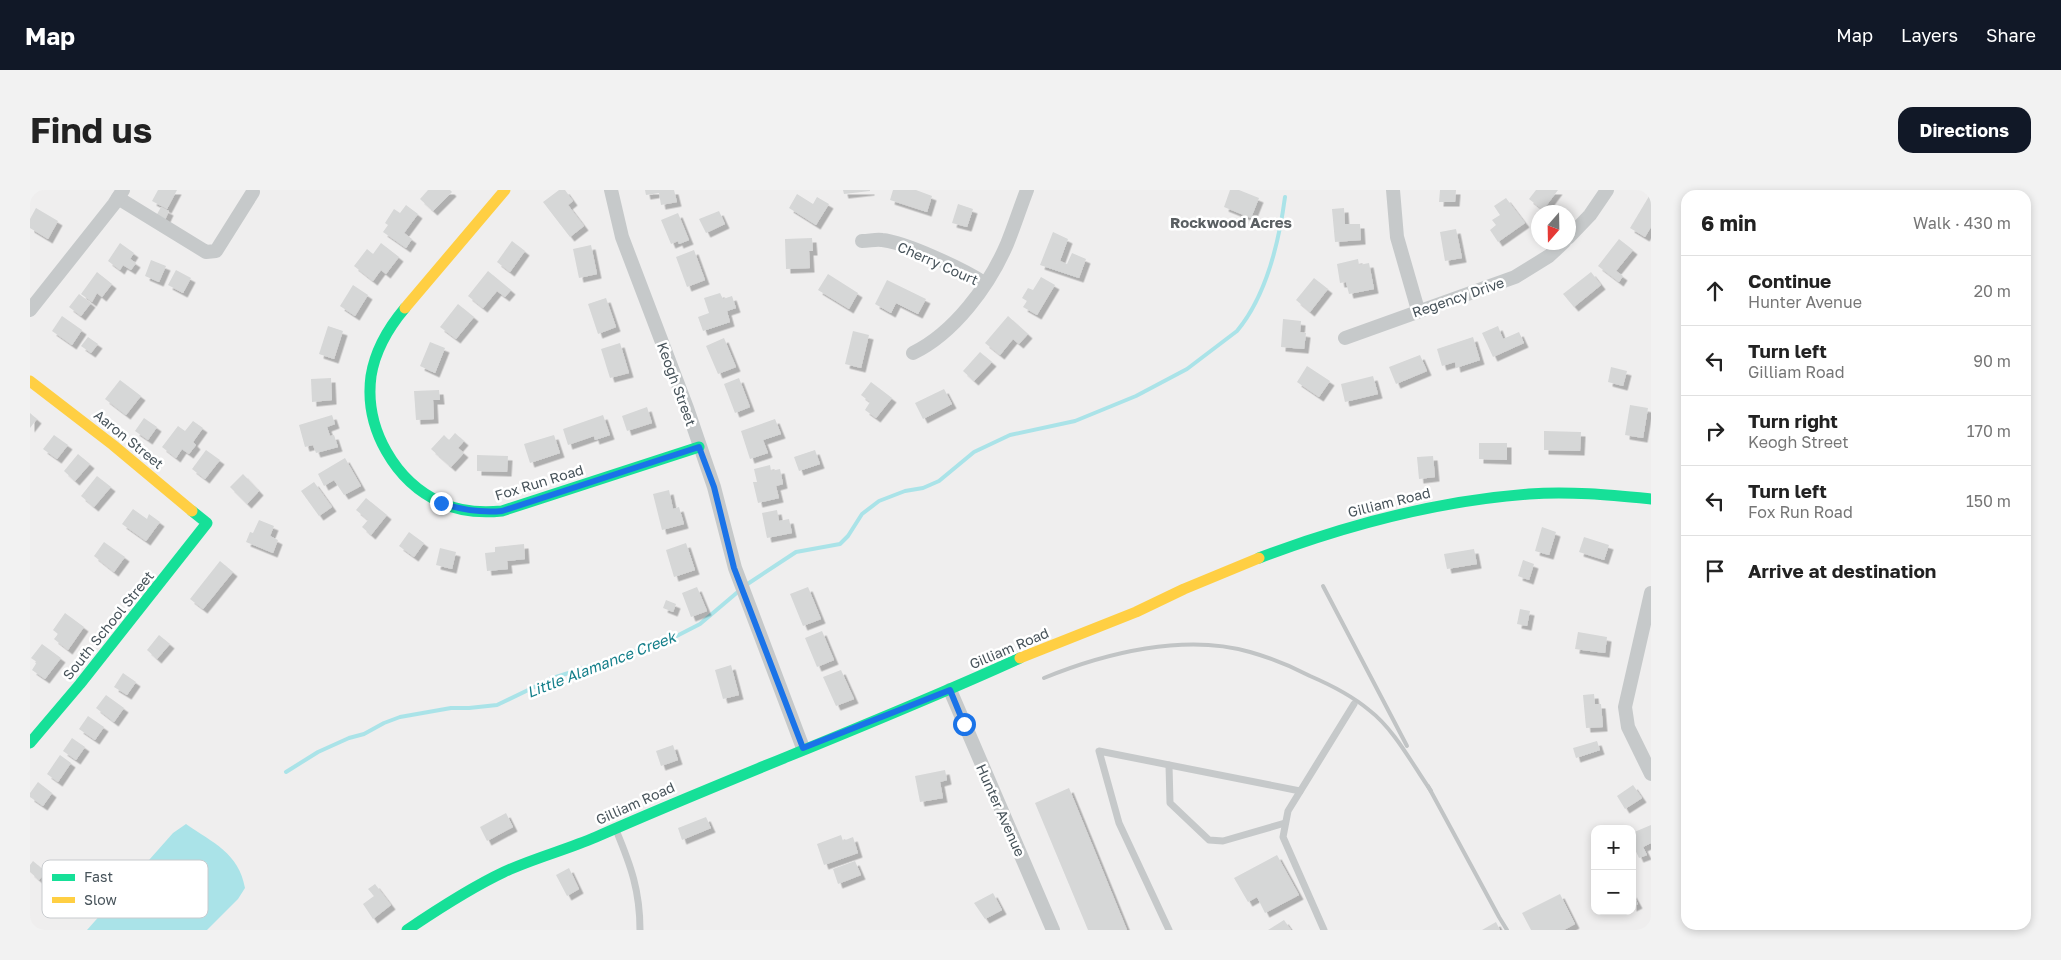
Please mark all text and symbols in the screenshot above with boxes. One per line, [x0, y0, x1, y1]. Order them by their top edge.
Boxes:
text: Map [25, 21, 75, 50]
text: Map [1836, 24, 1873, 46]
text: Layers [1901, 24, 1958, 46]
text: Share [1986, 24, 2036, 46]
button: Directions [1898, 107, 2031, 153]
text: Find us [30, 109, 152, 151]
north arrow [1531, 205, 1576, 250]
text: 6 min [1701, 210, 1756, 236]
district label: Rockwood Acres [1170, 213, 1292, 231]
text: Walk · 430 m [1913, 213, 2011, 233]
street label: Cherry Court [895, 238, 981, 288]
text: Continue [1748, 269, 1831, 292]
street label: Regency Drive [1410, 273, 1506, 321]
icon: ahead [1701, 277, 1729, 305]
text: 20 m [1974, 281, 2011, 301]
text: Hunter Avenue [1748, 292, 1862, 312]
text: Turn left [1748, 339, 1827, 362]
street label: Keogh Street [654, 340, 700, 428]
icon: left [1701, 347, 1729, 375]
text: 90 m [1973, 351, 2011, 371]
text: Gilliam Road [1748, 362, 1845, 382]
street label: Aaron Street [91, 406, 167, 472]
text: Turn right [1748, 409, 1838, 432]
icon: right [1701, 417, 1729, 445]
text: 170 m [1967, 421, 2011, 441]
text: Keogh Street [1748, 432, 1849, 452]
street label: Fox Run Road [493, 460, 585, 504]
text: Turn left [1748, 479, 1827, 502]
street label: Gilliam Road [1346, 484, 1432, 520]
icon: left [1701, 487, 1729, 515]
text: 150 m [1966, 491, 2011, 511]
route end [430, 492, 453, 515]
text: Fox Run Road [1748, 502, 1853, 522]
icon: arrive [1701, 557, 1729, 585]
text: Arrive at destination [1748, 559, 1936, 582]
street label: South School Street [59, 567, 157, 683]
street label: Gilliam Road [967, 624, 1051, 672]
water label: Little Alamance Creek [524, 627, 679, 701]
route start [953, 713, 976, 736]
street label: Hunter Avenue [973, 761, 1029, 859]
street label: Gilliam Road [593, 778, 677, 828]
map controls [1591, 825, 1636, 915]
button: + [1591, 825, 1636, 870]
legend [42, 860, 208, 918]
text: Fast [84, 868, 113, 885]
button: − [1591, 870, 1636, 915]
text: Slow [84, 891, 117, 908]

